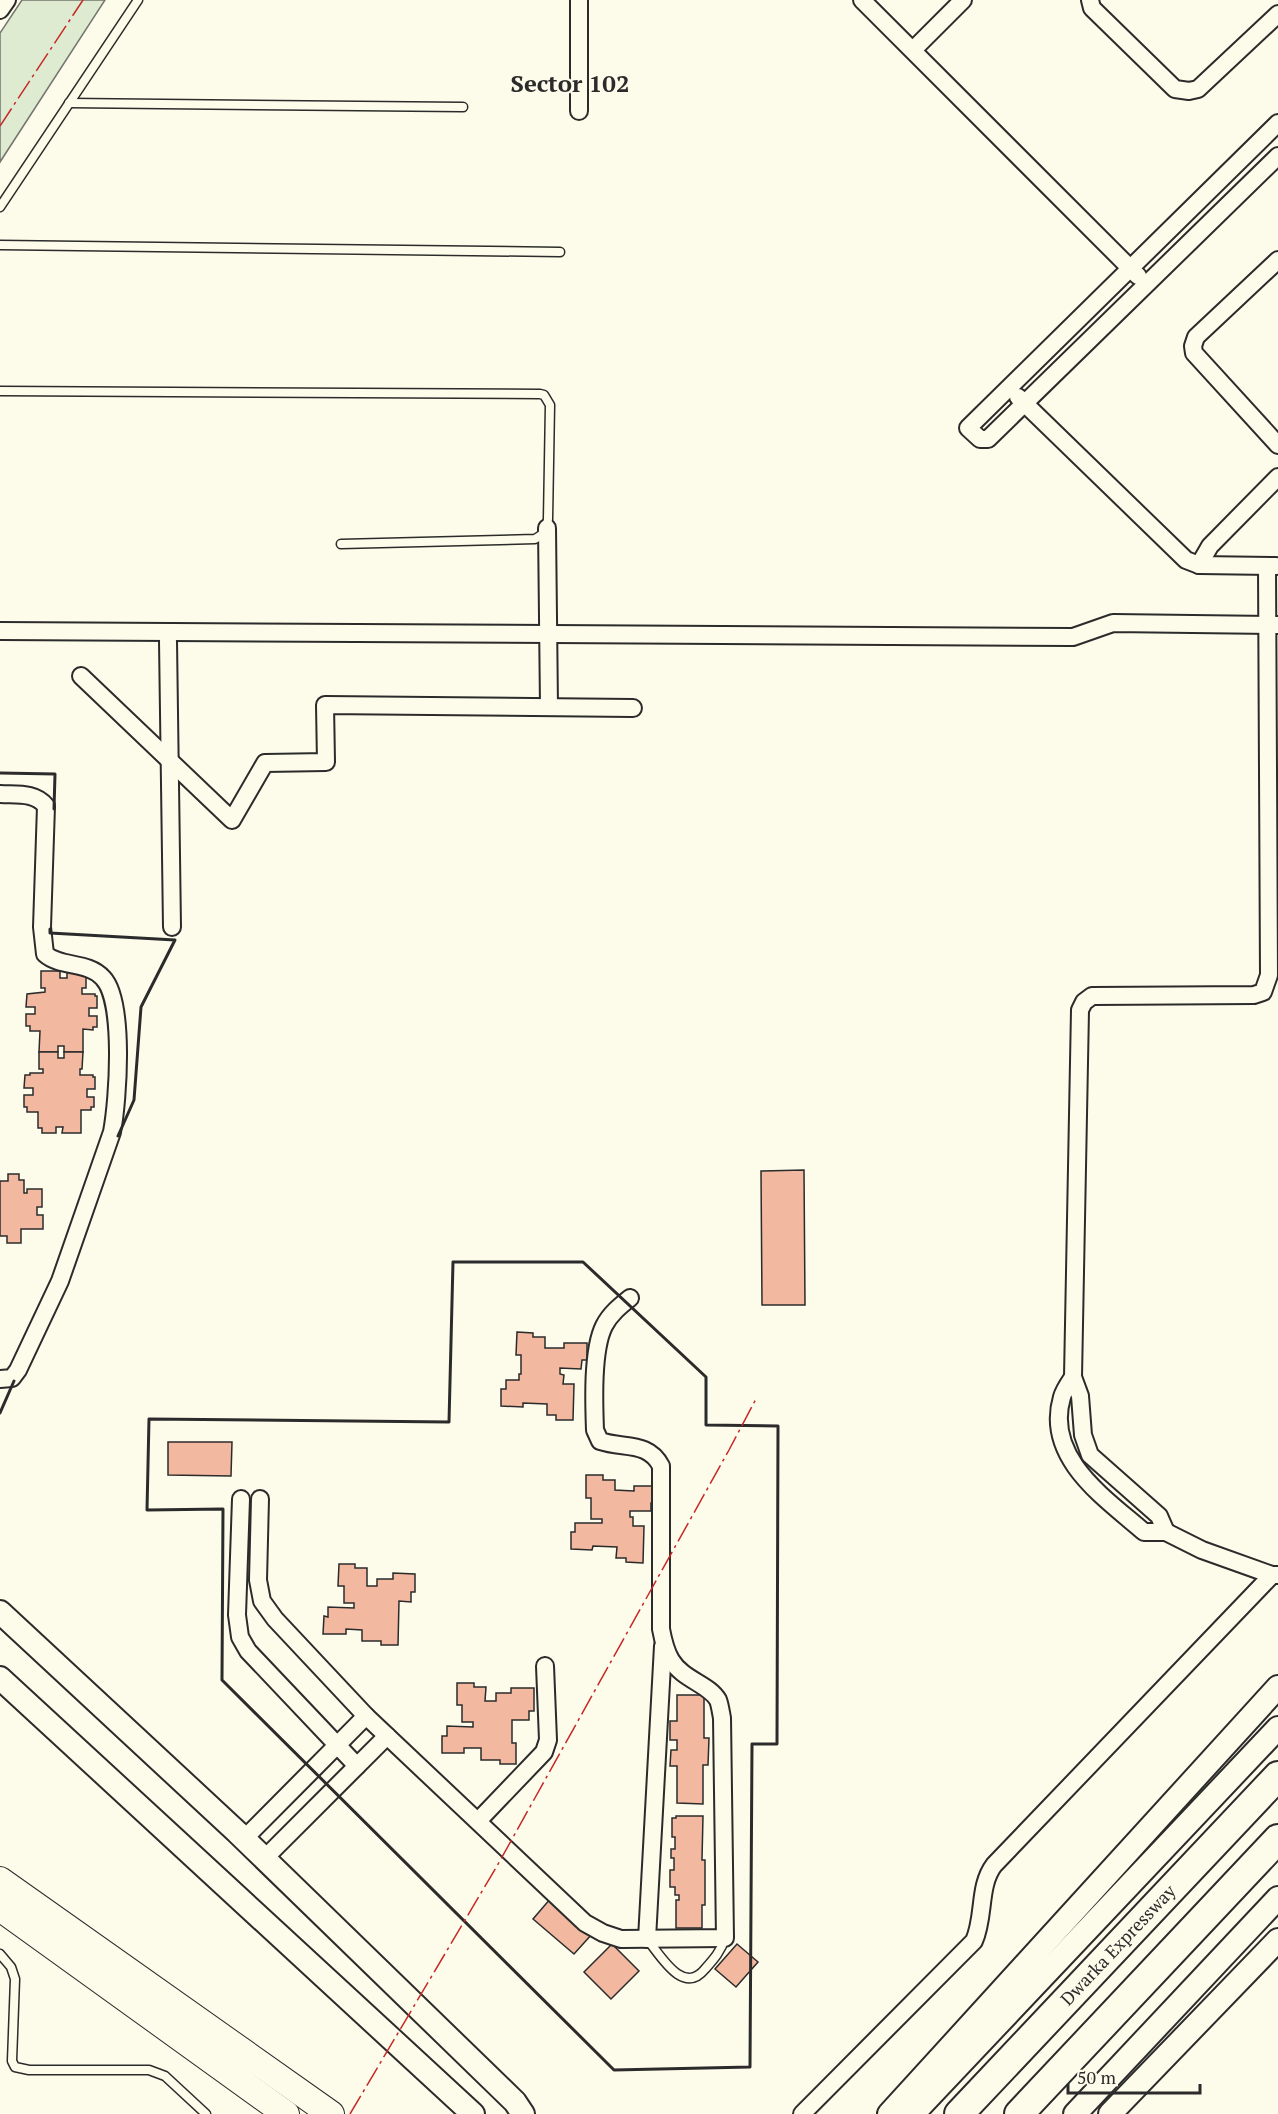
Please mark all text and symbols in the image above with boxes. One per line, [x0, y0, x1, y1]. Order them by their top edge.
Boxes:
district label: Sector 102 [511, 67, 629, 99]
street label: Dwarka Expressway [1055, 1878, 1181, 2010]
scale bar [1068, 2057, 1200, 2095]
text: 50 m [1077, 2065, 1117, 2089]

